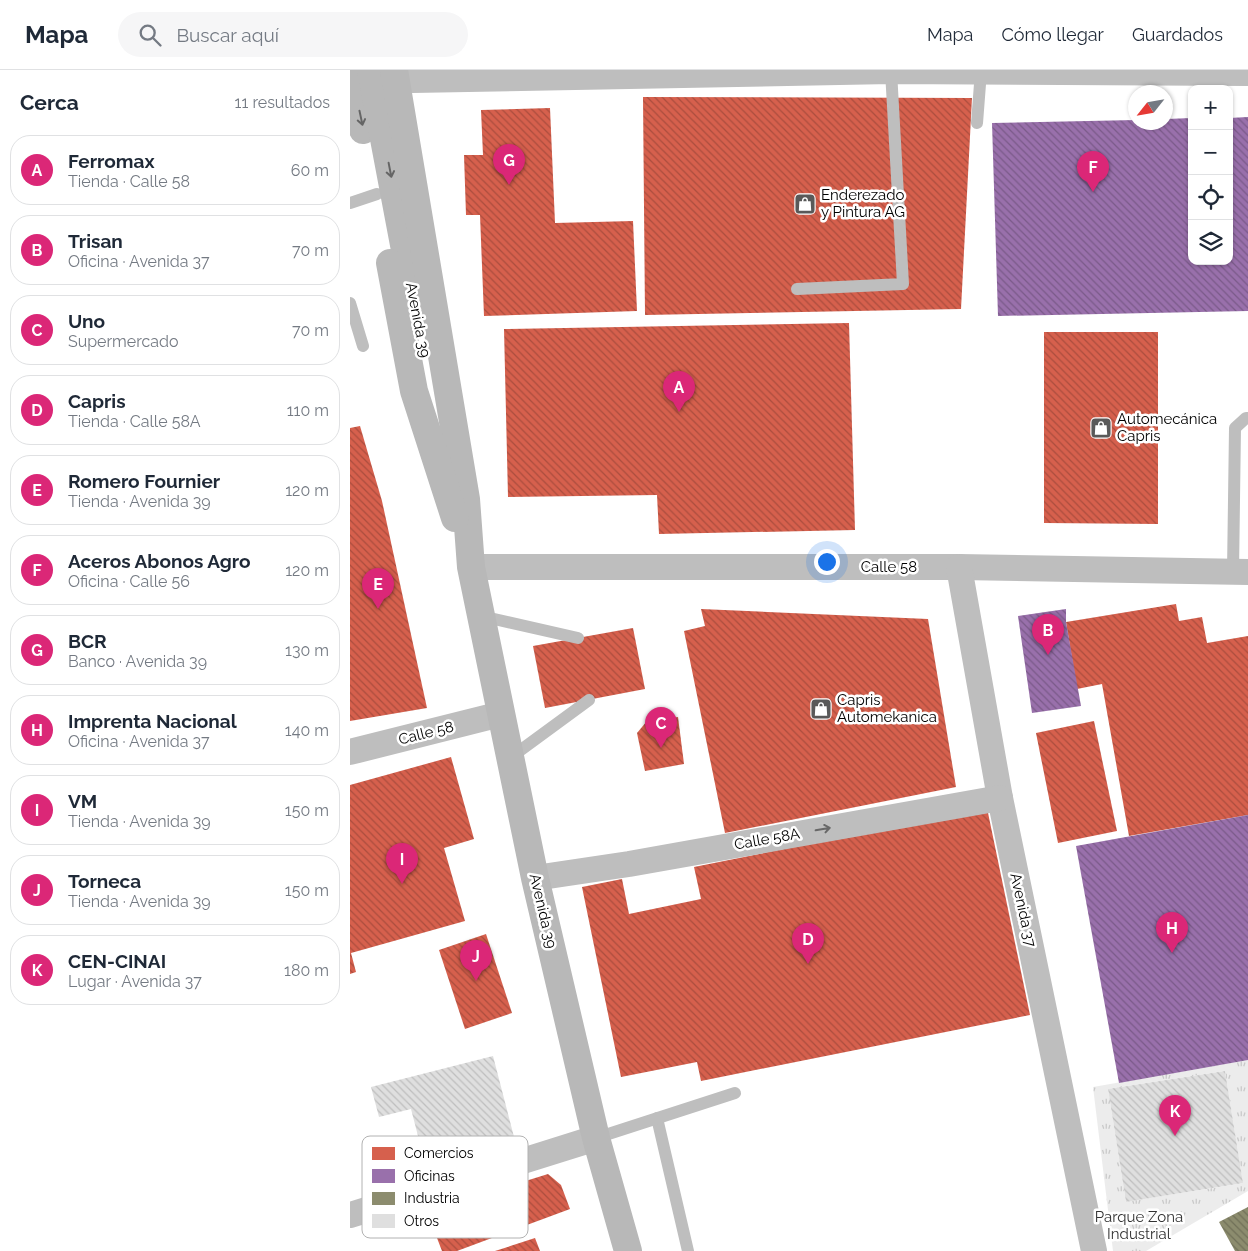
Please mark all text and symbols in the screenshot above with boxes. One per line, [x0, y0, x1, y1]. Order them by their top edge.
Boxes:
search box [118, 12, 468, 57]
text: Mapa [25, 20, 88, 49]
icon: search [136, 21, 164, 49]
text: Buscar aquí [176, 24, 279, 46]
text: Mapa [927, 24, 973, 45]
text: Cómo llegar [1001, 24, 1104, 45]
text: Guardados [1132, 24, 1223, 45]
north arrow [1128, 85, 1173, 130]
map controls [1188, 85, 1233, 265]
button: + [1188, 85, 1233, 130]
text: Cerca [20, 90, 79, 115]
text: 11 resultados [235, 93, 330, 112]
one-way arrow [357, 109, 366, 125]
button: − [1188, 130, 1233, 175]
pin: G [493, 144, 525, 185]
text: Ferromax [68, 150, 154, 172]
pin: F [1077, 151, 1109, 192]
text: A [32, 161, 42, 180]
text: 60 m [291, 161, 329, 180]
one-way arrow [385, 161, 395, 177]
text: Tienda · Calle 58 [68, 172, 190, 191]
button: locate [1188, 175, 1233, 220]
place label: Enderezado y Pintura AG [821, 186, 905, 221]
shop icon: Enderezado y Pintura AG [793, 192, 817, 216]
button: layers [1188, 220, 1233, 265]
text: Trisan [68, 230, 123, 252]
text: B [32, 241, 42, 260]
text: 70 m [292, 241, 329, 260]
text: Oficina · Avenida 37 [68, 252, 210, 271]
street label: Avenida 39 [402, 281, 434, 359]
text: Uno [68, 310, 105, 332]
text: C [32, 321, 42, 340]
text: 70 m [292, 321, 329, 340]
text: Supermercado [68, 332, 179, 351]
pin: A [663, 371, 695, 412]
text: Capris [68, 390, 126, 412]
text: D [31, 401, 43, 420]
text: 110 m [287, 401, 329, 420]
place label: Automecánica Capris [1117, 410, 1217, 445]
text: Tienda · Calle 58A [68, 412, 201, 431]
shop icon: Automecánica Capris [1089, 416, 1113, 440]
text: Romero Fournier [68, 470, 220, 492]
text: E [32, 481, 42, 500]
text: 120 m [285, 481, 329, 500]
text: Tienda · Avenida 39 [68, 492, 211, 511]
your location [814, 549, 840, 575]
text: Aceros Abonos Agro [68, 550, 251, 572]
street label: Calle 58 [861, 558, 917, 576]
text: F [32, 561, 42, 580]
text: 120 m [285, 561, 329, 580]
pin: E [362, 568, 394, 609]
text: Oficina · Calle 56 [68, 572, 190, 591]
pin: B [1032, 614, 1064, 655]
text: BCR [68, 630, 107, 652]
text: G [31, 641, 43, 660]
text: 130 m [285, 641, 329, 660]
text: Banco · Avenida 39 [68, 652, 207, 671]
place label: Capris Automekanica [837, 691, 937, 726]
shop icon: Capris Automekanica [809, 697, 833, 721]
pin: C [645, 707, 677, 748]
text: Imprenta Nacional [68, 710, 237, 732]
street label: Calle 58 [396, 717, 456, 749]
text: H [31, 721, 43, 740]
text: 140 m [285, 721, 329, 740]
text: Oficina · Avenida 37 [68, 732, 210, 751]
text: VM [68, 790, 97, 812]
text: I [35, 801, 39, 820]
text: 150 m [285, 801, 329, 820]
text: Tienda · Avenida 39 [68, 812, 211, 831]
street label: Calle 58A [733, 824, 801, 854]
one-way arrow [815, 824, 831, 833]
pin: I [386, 843, 418, 884]
text: Torneca [68, 870, 141, 892]
street label: Avenida 37 [1006, 871, 1040, 949]
street label: Avenida 39 [526, 872, 560, 950]
text: J [33, 881, 41, 900]
text: 150 m [285, 881, 329, 900]
text: Tienda · Avenida 39 [68, 892, 211, 911]
pin: H [1156, 912, 1188, 953]
pin: D [792, 923, 824, 964]
pin: J [460, 940, 492, 981]
text: CEN-CINAI [68, 950, 166, 972]
text: K [32, 961, 42, 980]
text: 180 m [284, 961, 329, 980]
text: Lugar · Avenida 37 [68, 972, 202, 991]
pin: K [1159, 1095, 1191, 1136]
legend [362, 1136, 528, 1238]
text: Comercios [404, 1145, 474, 1161]
text: Oficinas [404, 1168, 455, 1184]
text: Industria [404, 1190, 460, 1206]
park label: Parque Zona Industrial [1095, 1208, 1183, 1243]
text: Otros [404, 1213, 439, 1229]

